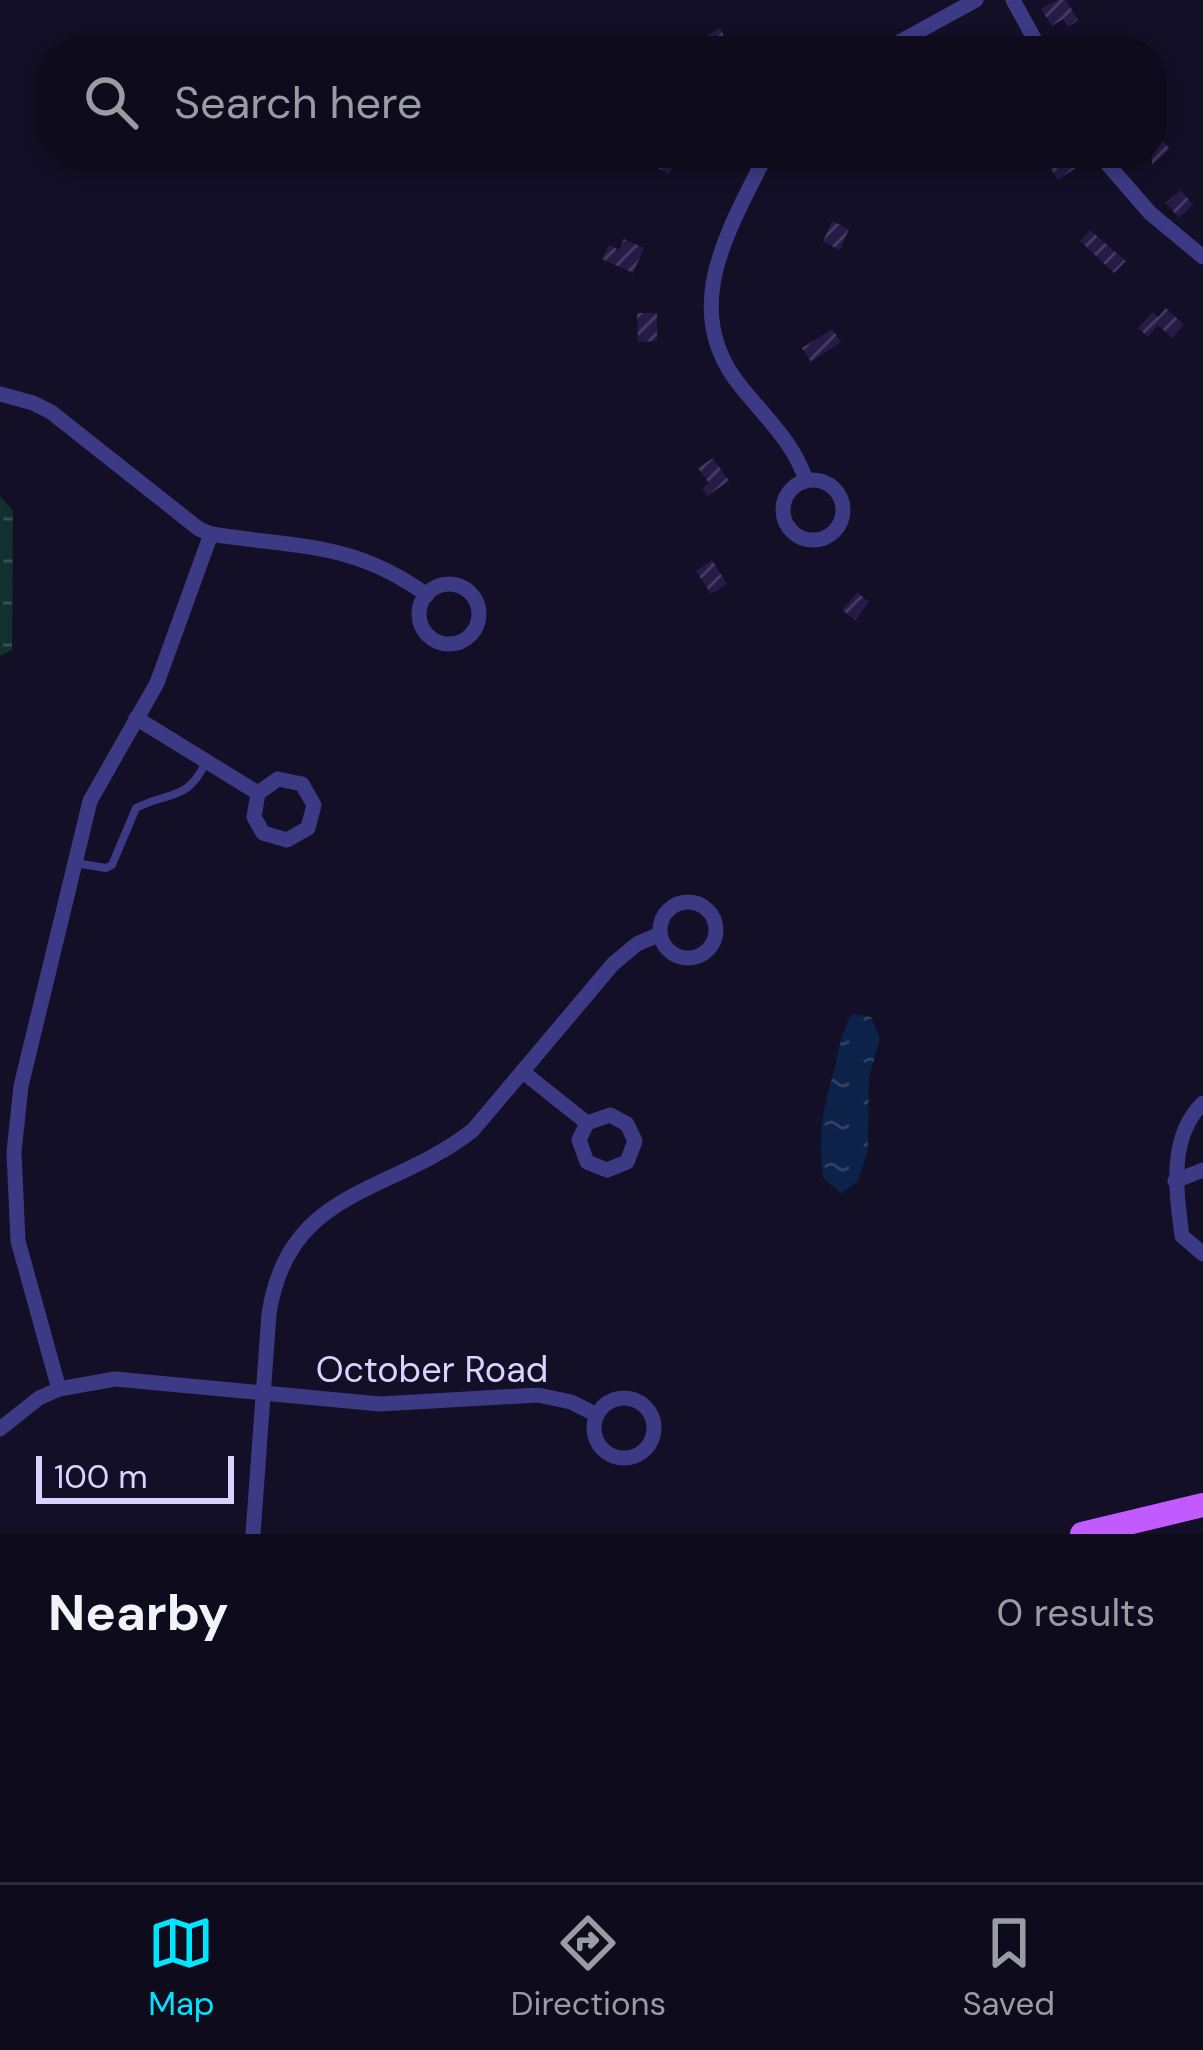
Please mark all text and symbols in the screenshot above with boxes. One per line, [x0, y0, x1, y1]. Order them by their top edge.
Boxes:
search box [36, 36, 1167, 168]
icon: search [78, 69, 144, 135]
text: Search here [174, 73, 422, 132]
street label: October Road [316, 1346, 548, 1393]
scale bar [36, 1450, 234, 1503]
text: 100 m [54, 1455, 148, 1498]
text: Nearby [48, 1579, 229, 1646]
text: 0 results [997, 1587, 1155, 1638]
tab: Map [148, 1910, 215, 2025]
tab: Directions [511, 1910, 666, 2025]
tab: Saved [962, 1910, 1055, 2025]

